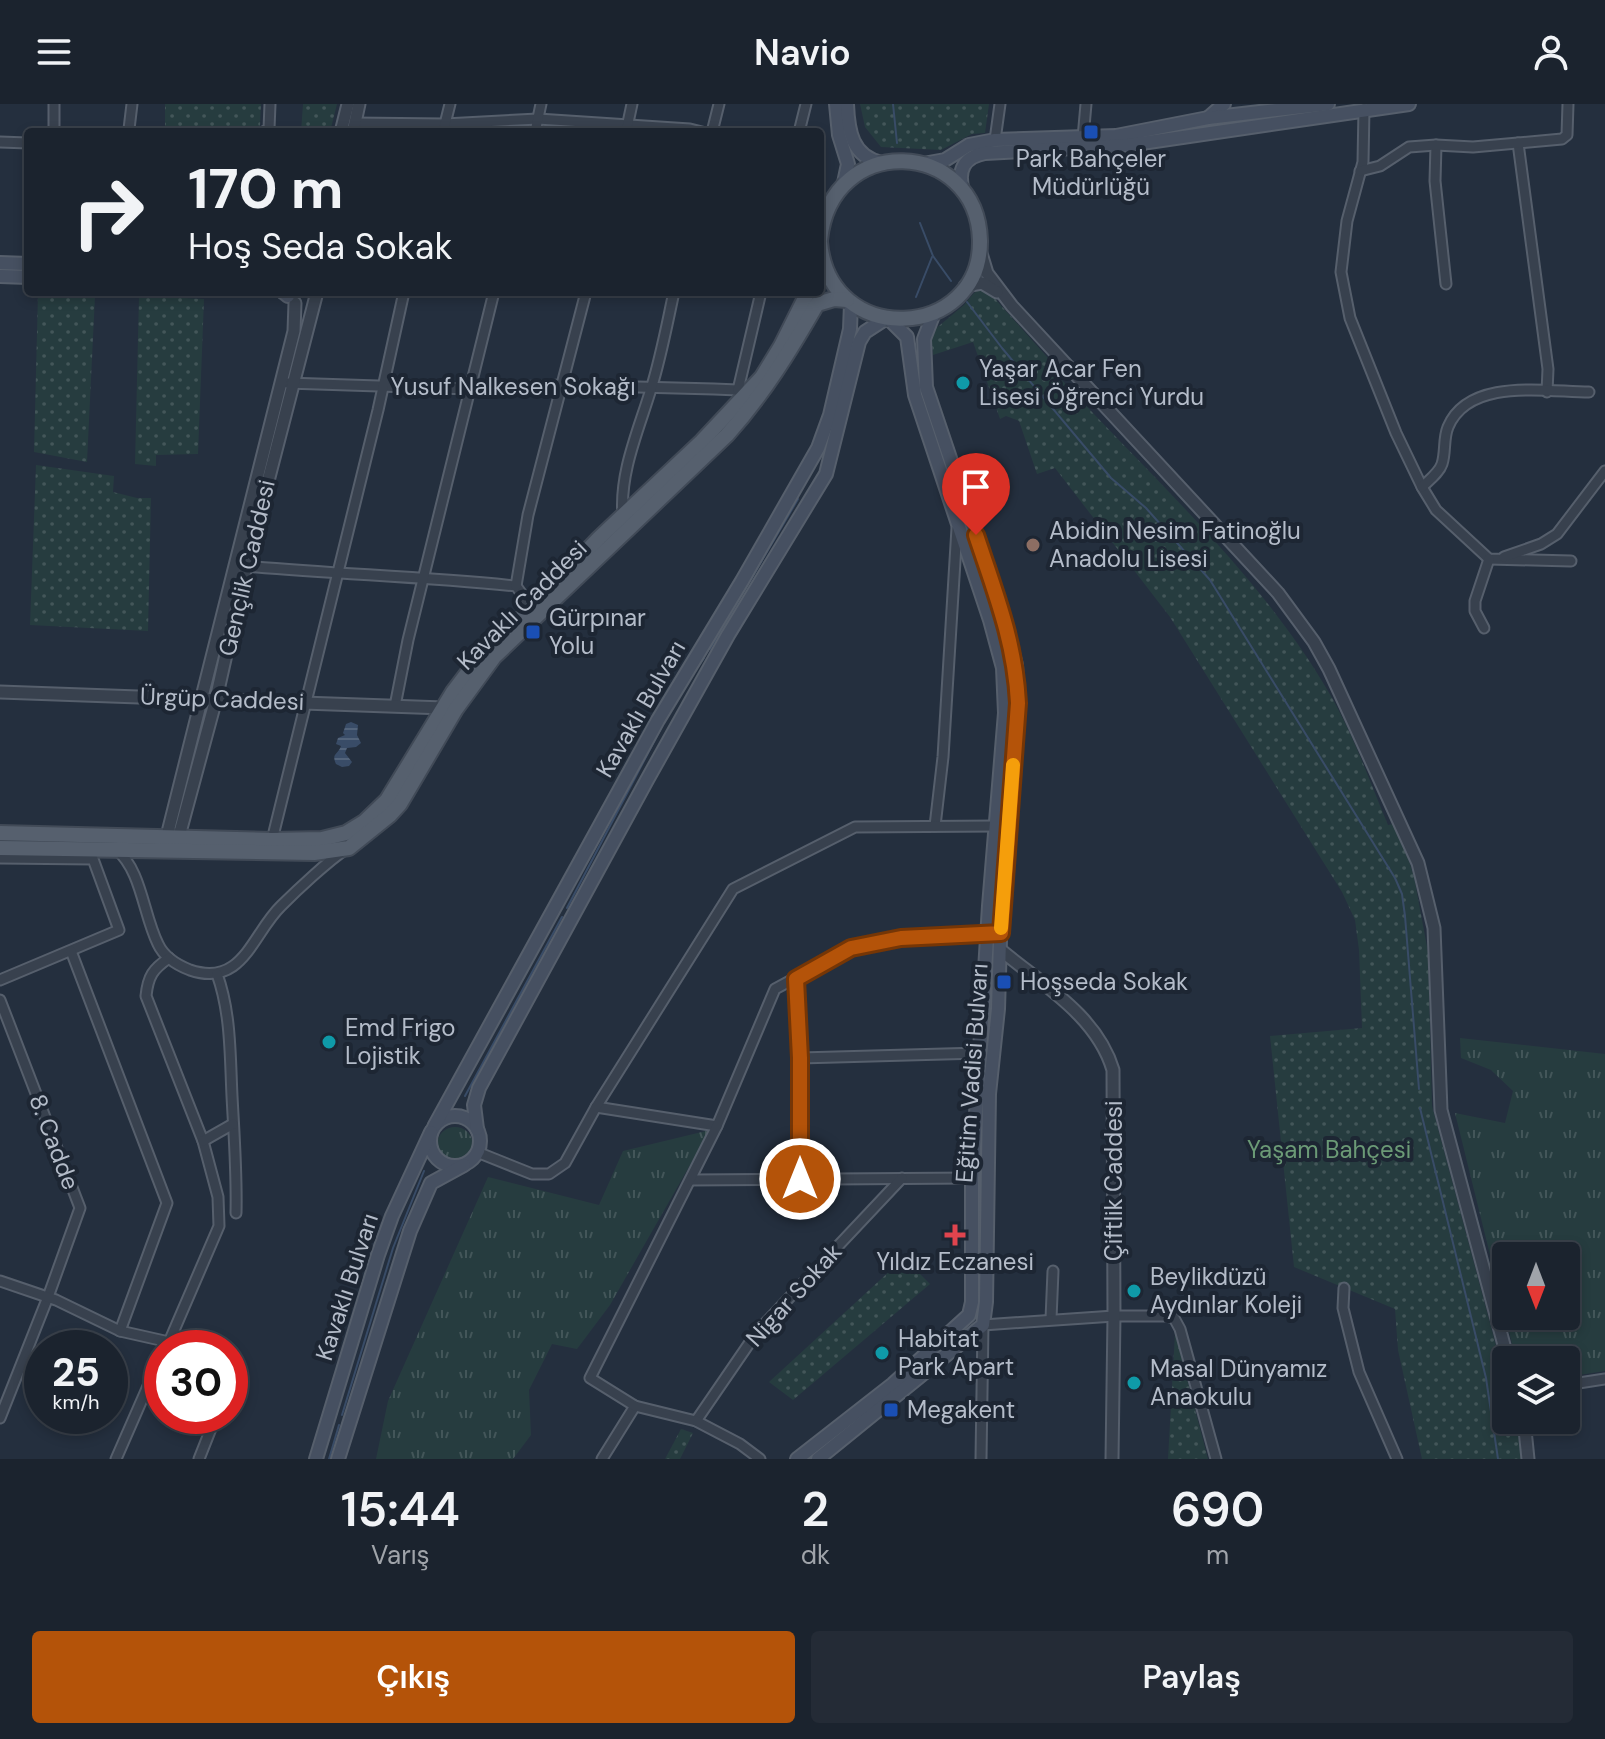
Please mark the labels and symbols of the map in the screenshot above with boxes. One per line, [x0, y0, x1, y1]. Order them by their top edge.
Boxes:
marker: Park Bahçeler Müdürlüğü [1082, 123, 1100, 141]
place label: Park Bahçeler Müdürlüğü [1016, 143, 1166, 202]
place label: Yaşar Acar Fen Lisesi Öğrenci Yurdu [979, 353, 1204, 412]
street label: Yusuf Nalkesen Sokağı [390, 371, 636, 402]
marker: Yaşar Acar Fen Lisesi Öğrenci Yurdu [954, 374, 972, 392]
pin [942, 453, 1010, 535]
street label: Gençlik Caddesi [211, 477, 282, 659]
place label: Abidin Nesim Fatinoğlu Anadolu Lisesi [1049, 515, 1301, 574]
street label: Kavaklı Caddesi [450, 533, 593, 676]
marker: Abidin Nesim Fatinoğlu Anadolu Lisesi [1024, 536, 1042, 554]
place label: Gürpınar Yolu [549, 602, 646, 661]
marker: Gürpınar Yolu [524, 623, 542, 641]
street label: Kavaklı Bulvarı [589, 635, 692, 783]
street label: Ürgüp Caddesi [139, 680, 305, 717]
street label: Eğitim Vadisi Bulvarı [948, 962, 995, 1184]
place label: Hoşseda Sokak [1020, 966, 1188, 997]
marker: Hoşseda Sokak [995, 973, 1013, 991]
place label: Emd Frigo Lojistik [345, 1012, 456, 1071]
marker: Emd Frigo Lojistik [320, 1033, 338, 1051]
street label: 8. Cadde [22, 1090, 87, 1194]
street label: Çiftlik Caddesi [1098, 1101, 1129, 1261]
park label: Yaşam Bahçesi [1247, 1134, 1411, 1165]
position arrow [758, 1137, 842, 1221]
street label: Kavaklı Bulvarı [308, 1209, 385, 1365]
marker: Yıldız Eczanesi [946, 1226, 964, 1244]
street label: Nigar Sokak [739, 1236, 848, 1353]
north arrow [1492, 1242, 1580, 1330]
place label: Yıldız Eczanesi [876, 1246, 1034, 1277]
place label: Beylikdüzü Aydınlar Koleji [1150, 1261, 1302, 1320]
marker: Beylikdüzü Aydınlar Koleji [1125, 1282, 1143, 1300]
place label: Habitat Park Apart [898, 1323, 1014, 1382]
speed limit sign: 30 [144, 1330, 248, 1434]
marker: Habitat Park Apart [873, 1344, 891, 1362]
place label: Masal Dünyamız Anaokulu [1150, 1353, 1327, 1412]
marker: Masal Dünyamız Anaokulu [1125, 1374, 1143, 1392]
place label: Megakent [907, 1394, 1015, 1425]
marker: Megakent [882, 1401, 900, 1419]

